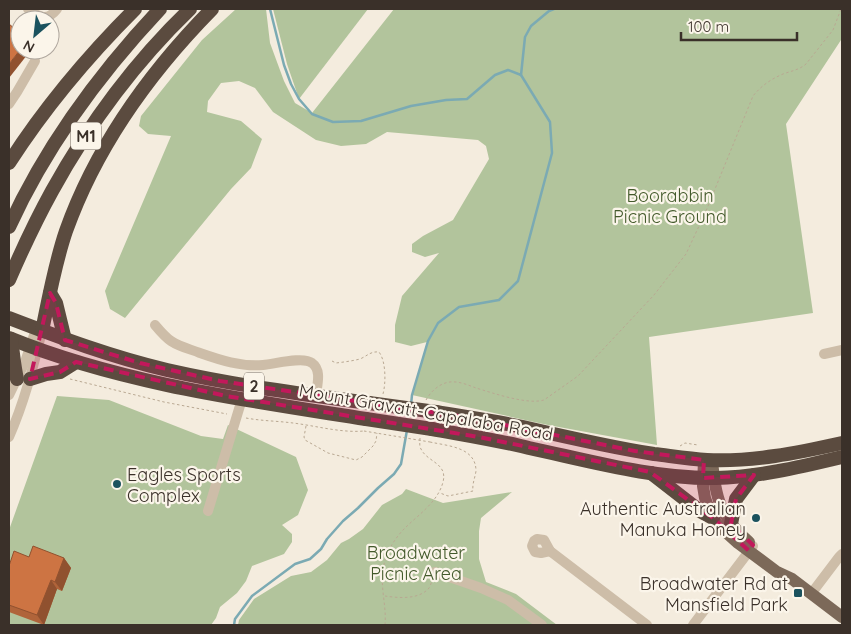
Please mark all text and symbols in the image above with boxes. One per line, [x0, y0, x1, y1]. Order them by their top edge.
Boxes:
north arrow [10, 10, 60, 60]
scale bar [681, 10, 797, 42]
text: 100 m [688, 17, 729, 36]
text: N [20, 36, 38, 57]
road number: M1 [71, 122, 101, 150]
park label: Boorabbin Picnic Ground [613, 184, 727, 228]
road number: 2 [244, 372, 264, 400]
street label: Mount Gravatt-Capalaba Road [297, 378, 555, 446]
place label: Eagles Sports Complex [127, 463, 241, 507]
marker: Eagles Sports Complex [111, 478, 123, 490]
place label: Authentic Australian Manuka Honey [580, 497, 746, 541]
marker: Authentic Australian Manuka Honey [750, 512, 762, 524]
park label: Broadwater Picnic Area [367, 541, 465, 585]
place label: Broadwater Rd at Mansfield Park [640, 572, 788, 616]
marker: Broadwater Rd at Mansfield Park [792, 587, 804, 599]

